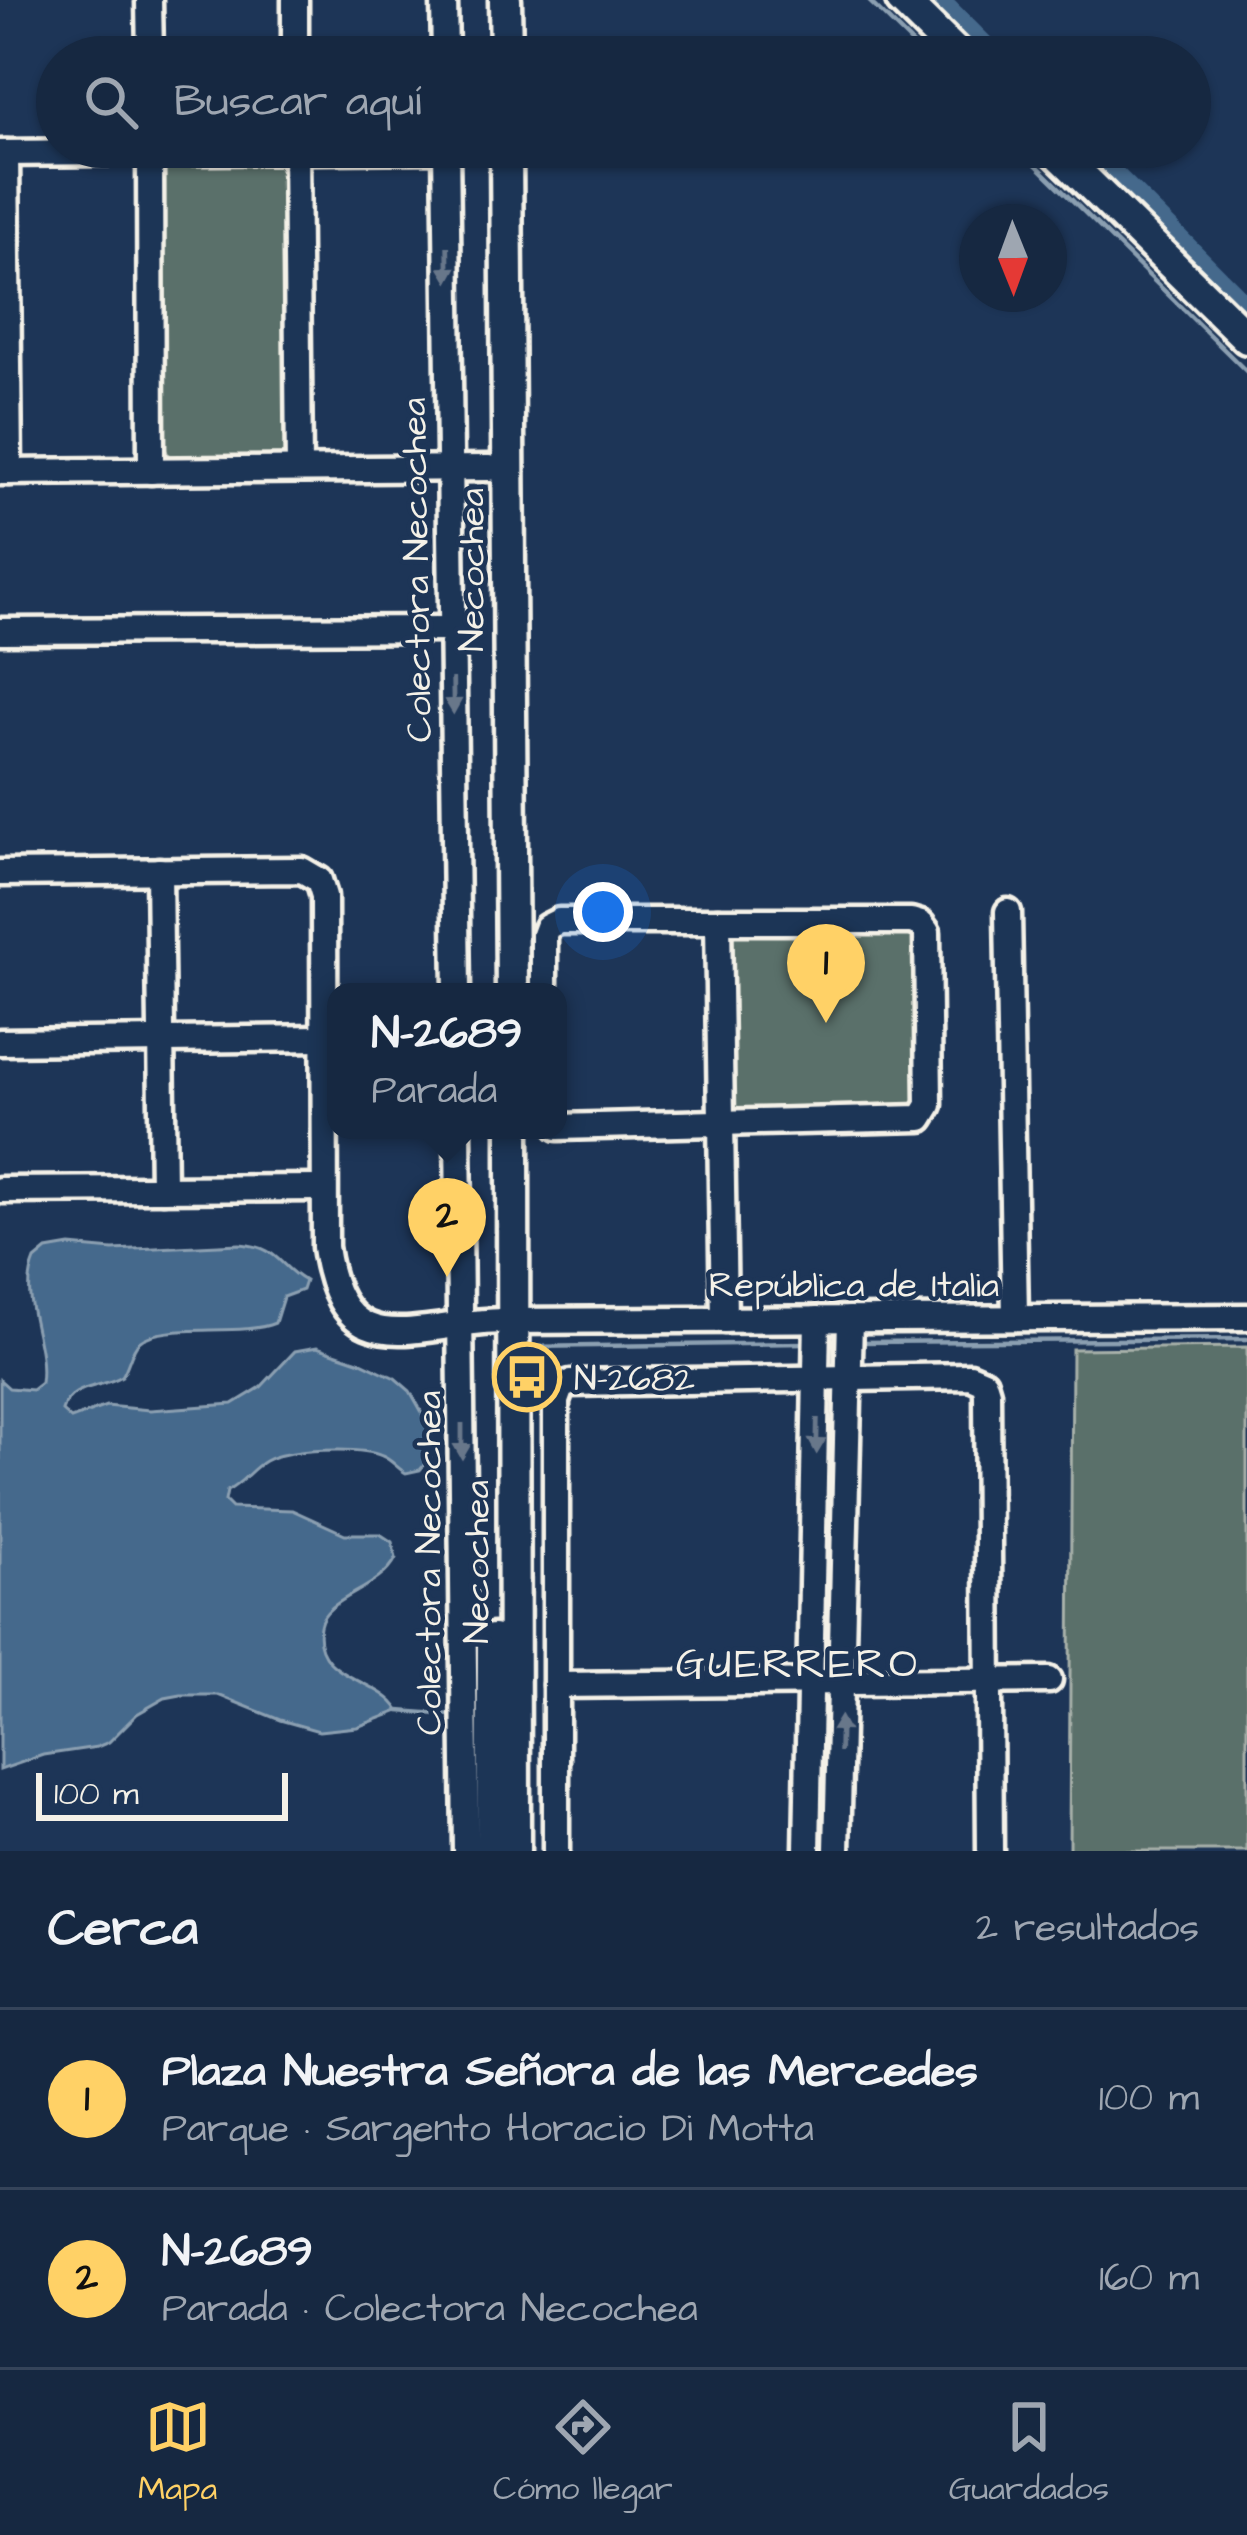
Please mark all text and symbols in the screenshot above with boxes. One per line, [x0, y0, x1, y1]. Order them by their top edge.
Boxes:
search box [36, 36, 1211, 168]
icon: search [78, 69, 144, 135]
text: Buscar aquí [174, 71, 421, 133]
north arrow [959, 204, 1067, 312]
one-way arrow [438, 246, 457, 284]
street label: Colectora Necochea [389, 397, 446, 743]
street label: Necochea [447, 488, 498, 652]
one-way arrow [443, 678, 463, 716]
your location [573, 882, 633, 942]
pin: 1 [787, 924, 865, 1023]
popup [327, 983, 567, 1139]
text: N-2689 [372, 1003, 522, 1065]
text: Parada [372, 1065, 497, 1119]
pin: 2 [408, 1178, 486, 1277]
street label: República de Italia [709, 1260, 999, 1311]
bus stop icon: N-2682 [492, 1342, 562, 1412]
place label: N-2682 [574, 1354, 695, 1405]
street label: Colectora Necochea [404, 1391, 455, 1735]
one-way arrow [807, 1418, 826, 1456]
one-way arrow [453, 1423, 472, 1461]
street label: Necochea [452, 1480, 503, 1644]
district label: GUERRERO [676, 1636, 920, 1694]
one-way arrow [831, 1714, 850, 1752]
scale bar [36, 1767, 288, 1820]
text: 100 m [54, 1771, 139, 1817]
text: Cerca [48, 1894, 198, 1965]
text: 2 resultados [976, 1902, 1199, 1956]
text: Plaza Nuestra Señora de las Mercedes [162, 2041, 978, 2103]
text: 1 [85, 2072, 90, 2126]
text: 100 m [1099, 2072, 1199, 2126]
text: Parque · Sargento Horacio Di Motta [162, 2103, 814, 2157]
text: N-2689 [162, 2221, 313, 2283]
text: 2 [76, 2252, 98, 2306]
text: 160 m [1099, 2252, 1199, 2306]
text: Parada · Colectora Necochea [162, 2283, 698, 2337]
tab: Mapa [138, 2394, 217, 2512]
tab: Cómo llegar [493, 2394, 673, 2512]
tab: Guardados [949, 2394, 1109, 2512]

